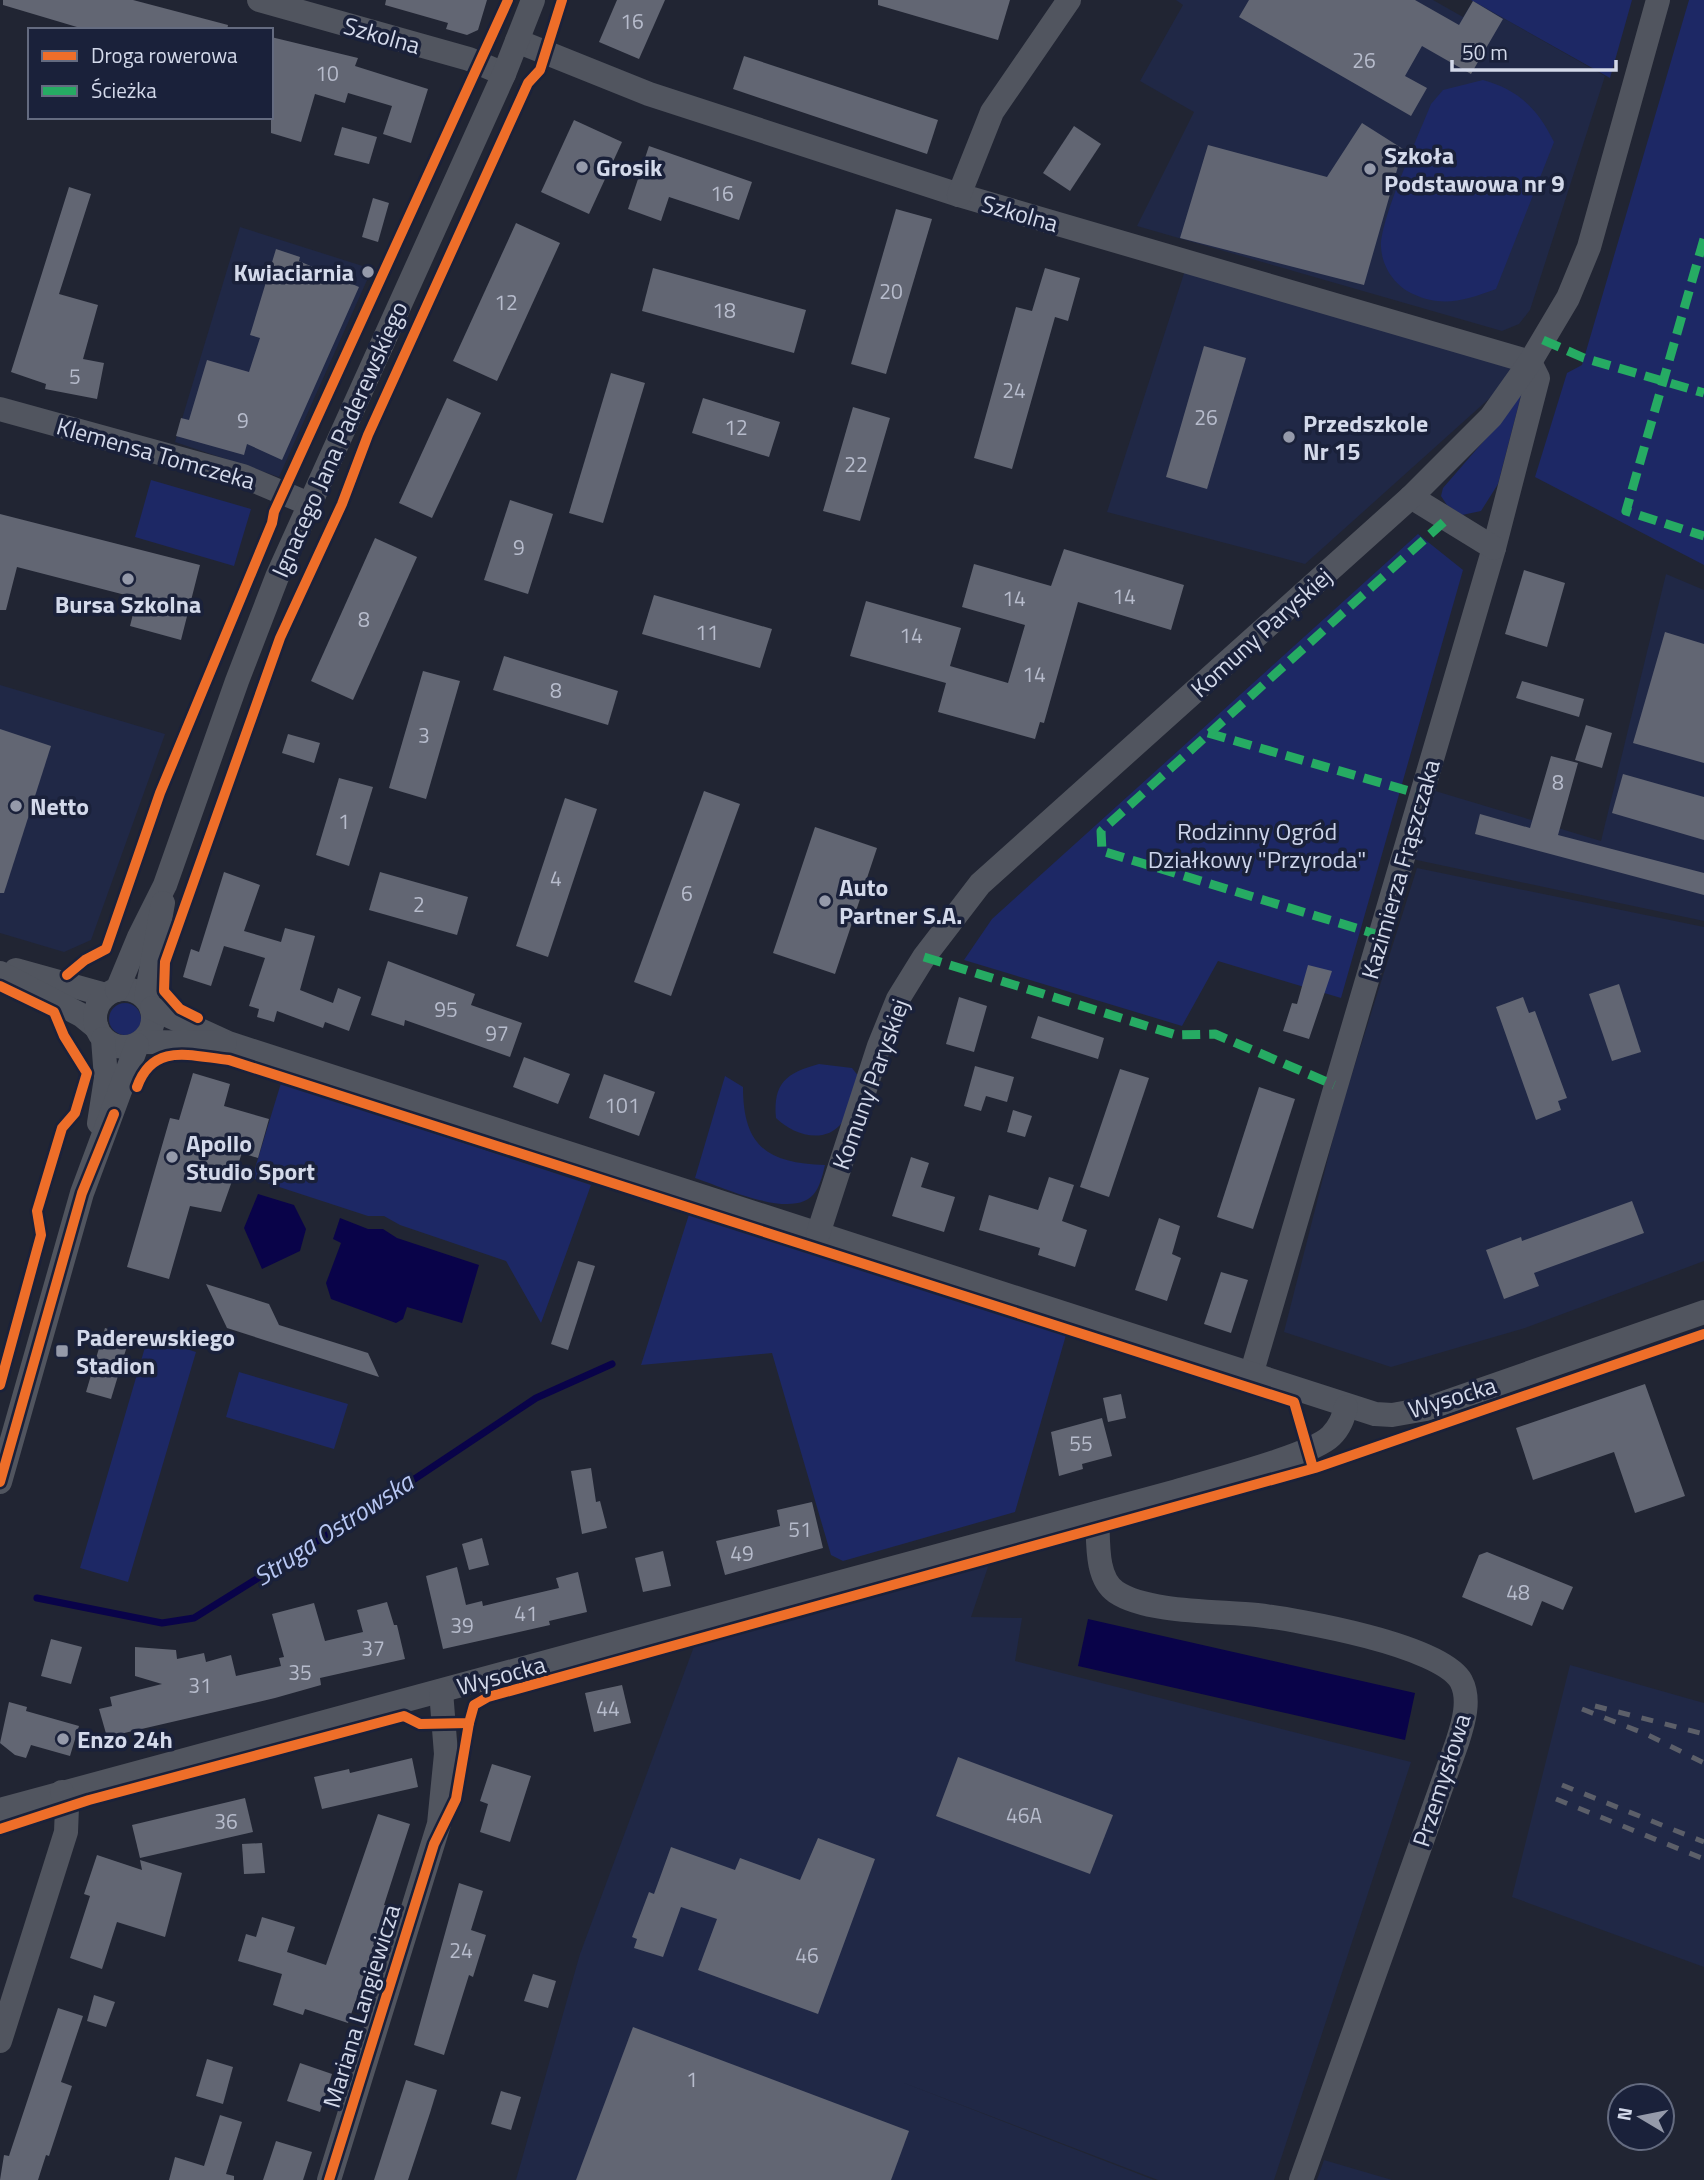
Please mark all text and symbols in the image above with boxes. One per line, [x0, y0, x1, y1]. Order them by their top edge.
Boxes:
house number: 16 [620, 5, 644, 37]
street label: Szkolna [339, 7, 425, 63]
legend [28, 28, 273, 119]
scale bar [1452, 28, 1616, 72]
text: 50 m [1462, 36, 1508, 68]
text: Droga rowerowa [91, 39, 238, 71]
house number: 26 [1352, 44, 1376, 76]
house number: 10 [315, 57, 339, 89]
text: Ścieżka [91, 74, 157, 106]
place label: Szkoła Podstawowa nr 9 [1384, 137, 1565, 201]
place label: Grosik [596, 149, 663, 185]
marker: Grosik [574, 159, 590, 175]
marker: Szkoła Podstawowa nr 9 [1362, 161, 1378, 177]
house number: 16 [710, 177, 734, 209]
street label: Szkolna [977, 185, 1063, 241]
place label: Kwiaciarnia [233, 254, 354, 290]
marker: Kwiaciarnia [360, 264, 376, 280]
house number: 20 [879, 275, 903, 307]
house number: 12 [494, 286, 518, 318]
house number: 18 [712, 294, 736, 326]
street label: Ignacego Jana Paderewskiego [262, 295, 416, 583]
house number: 5 [69, 360, 81, 392]
house number: 24 [1002, 374, 1026, 406]
house number: 26 [1194, 401, 1218, 433]
house number: 9 [237, 404, 249, 436]
place label: Przedszkole Nr 15 [1303, 405, 1428, 469]
street label: Klemensa Tomczeka [53, 407, 259, 499]
house number: 12 [724, 411, 748, 443]
marker: Przedszkole Nr 15 [1281, 429, 1297, 445]
house number: 22 [844, 448, 868, 480]
house number: 9 [513, 531, 525, 563]
street label: Komuny Paryskiej [1182, 559, 1340, 705]
marker: Bursa Szkolna [120, 571, 136, 587]
house number: 14 [1112, 580, 1136, 612]
house number: 14 [1002, 582, 1026, 614]
place label: Bursa Szkolna [55, 586, 201, 622]
house number: 8 [358, 603, 370, 635]
house number: 11 [695, 616, 719, 648]
house number: 14 [899, 619, 923, 651]
house number: 14 [1022, 658, 1046, 690]
house number: 8 [550, 674, 562, 706]
house number: 3 [418, 719, 430, 751]
street label: Kazimierza Frąszczaka [1351, 755, 1449, 983]
house number: 8 [1552, 766, 1564, 798]
place label: Netto [30, 788, 89, 824]
marker: Netto [8, 798, 24, 814]
house number: 1 [338, 805, 350, 837]
park label: Rodzinny Ogród Działkowy "Przyroda" [1148, 813, 1366, 877]
house number: 4 [550, 862, 562, 894]
place label: Auto Partner S.A. [839, 869, 962, 933]
house number: 6 [681, 877, 693, 909]
house number: 2 [413, 888, 425, 920]
marker: Auto Partner S.A. [817, 893, 833, 909]
house number: 95 [434, 993, 458, 1025]
street label: Komuny Paryskiej [822, 993, 918, 1175]
house number: 97 [485, 1017, 509, 1049]
house number: 101 [604, 1089, 640, 1121]
place label: Apollo Studio Sport [186, 1125, 315, 1189]
marker: Apollo Studio Sport [164, 1149, 180, 1165]
place label: Paderewskiego Stadion [76, 1319, 235, 1383]
marker: Paderewskiego Stadion [54, 1343, 70, 1359]
street label: Wysocka [1403, 1367, 1501, 1427]
house number: 55 [1069, 1427, 1093, 1459]
water label: Struga Ostrowska [245, 1462, 422, 1595]
house number: 51 [788, 1513, 812, 1545]
house number: 49 [730, 1537, 754, 1569]
house number: 48 [1506, 1576, 1530, 1608]
house number: 41 [514, 1597, 538, 1629]
house number: 39 [450, 1609, 474, 1641]
house number: 37 [361, 1632, 385, 1664]
street label: Wysocka [453, 1646, 549, 1704]
house number: 35 [288, 1656, 312, 1688]
house number: 31 [188, 1669, 212, 1701]
house number: 44 [596, 1692, 620, 1724]
street label: Przemysłowa [1403, 1709, 1479, 1851]
place label: Enzo 24h [77, 1721, 173, 1757]
marker: Enzo 24h [55, 1731, 71, 1747]
house number: 46A [1006, 1799, 1042, 1831]
house number: 36 [214, 1805, 238, 1837]
street label: Mariana Langiewicza [313, 1900, 409, 2112]
house number: 24 [449, 1934, 473, 1966]
house number: 46 [795, 1939, 819, 1971]
house number: 1 [686, 2063, 698, 2095]
north arrow [1606, 2082, 1676, 2152]
text: N [1608, 2105, 1639, 2123]

